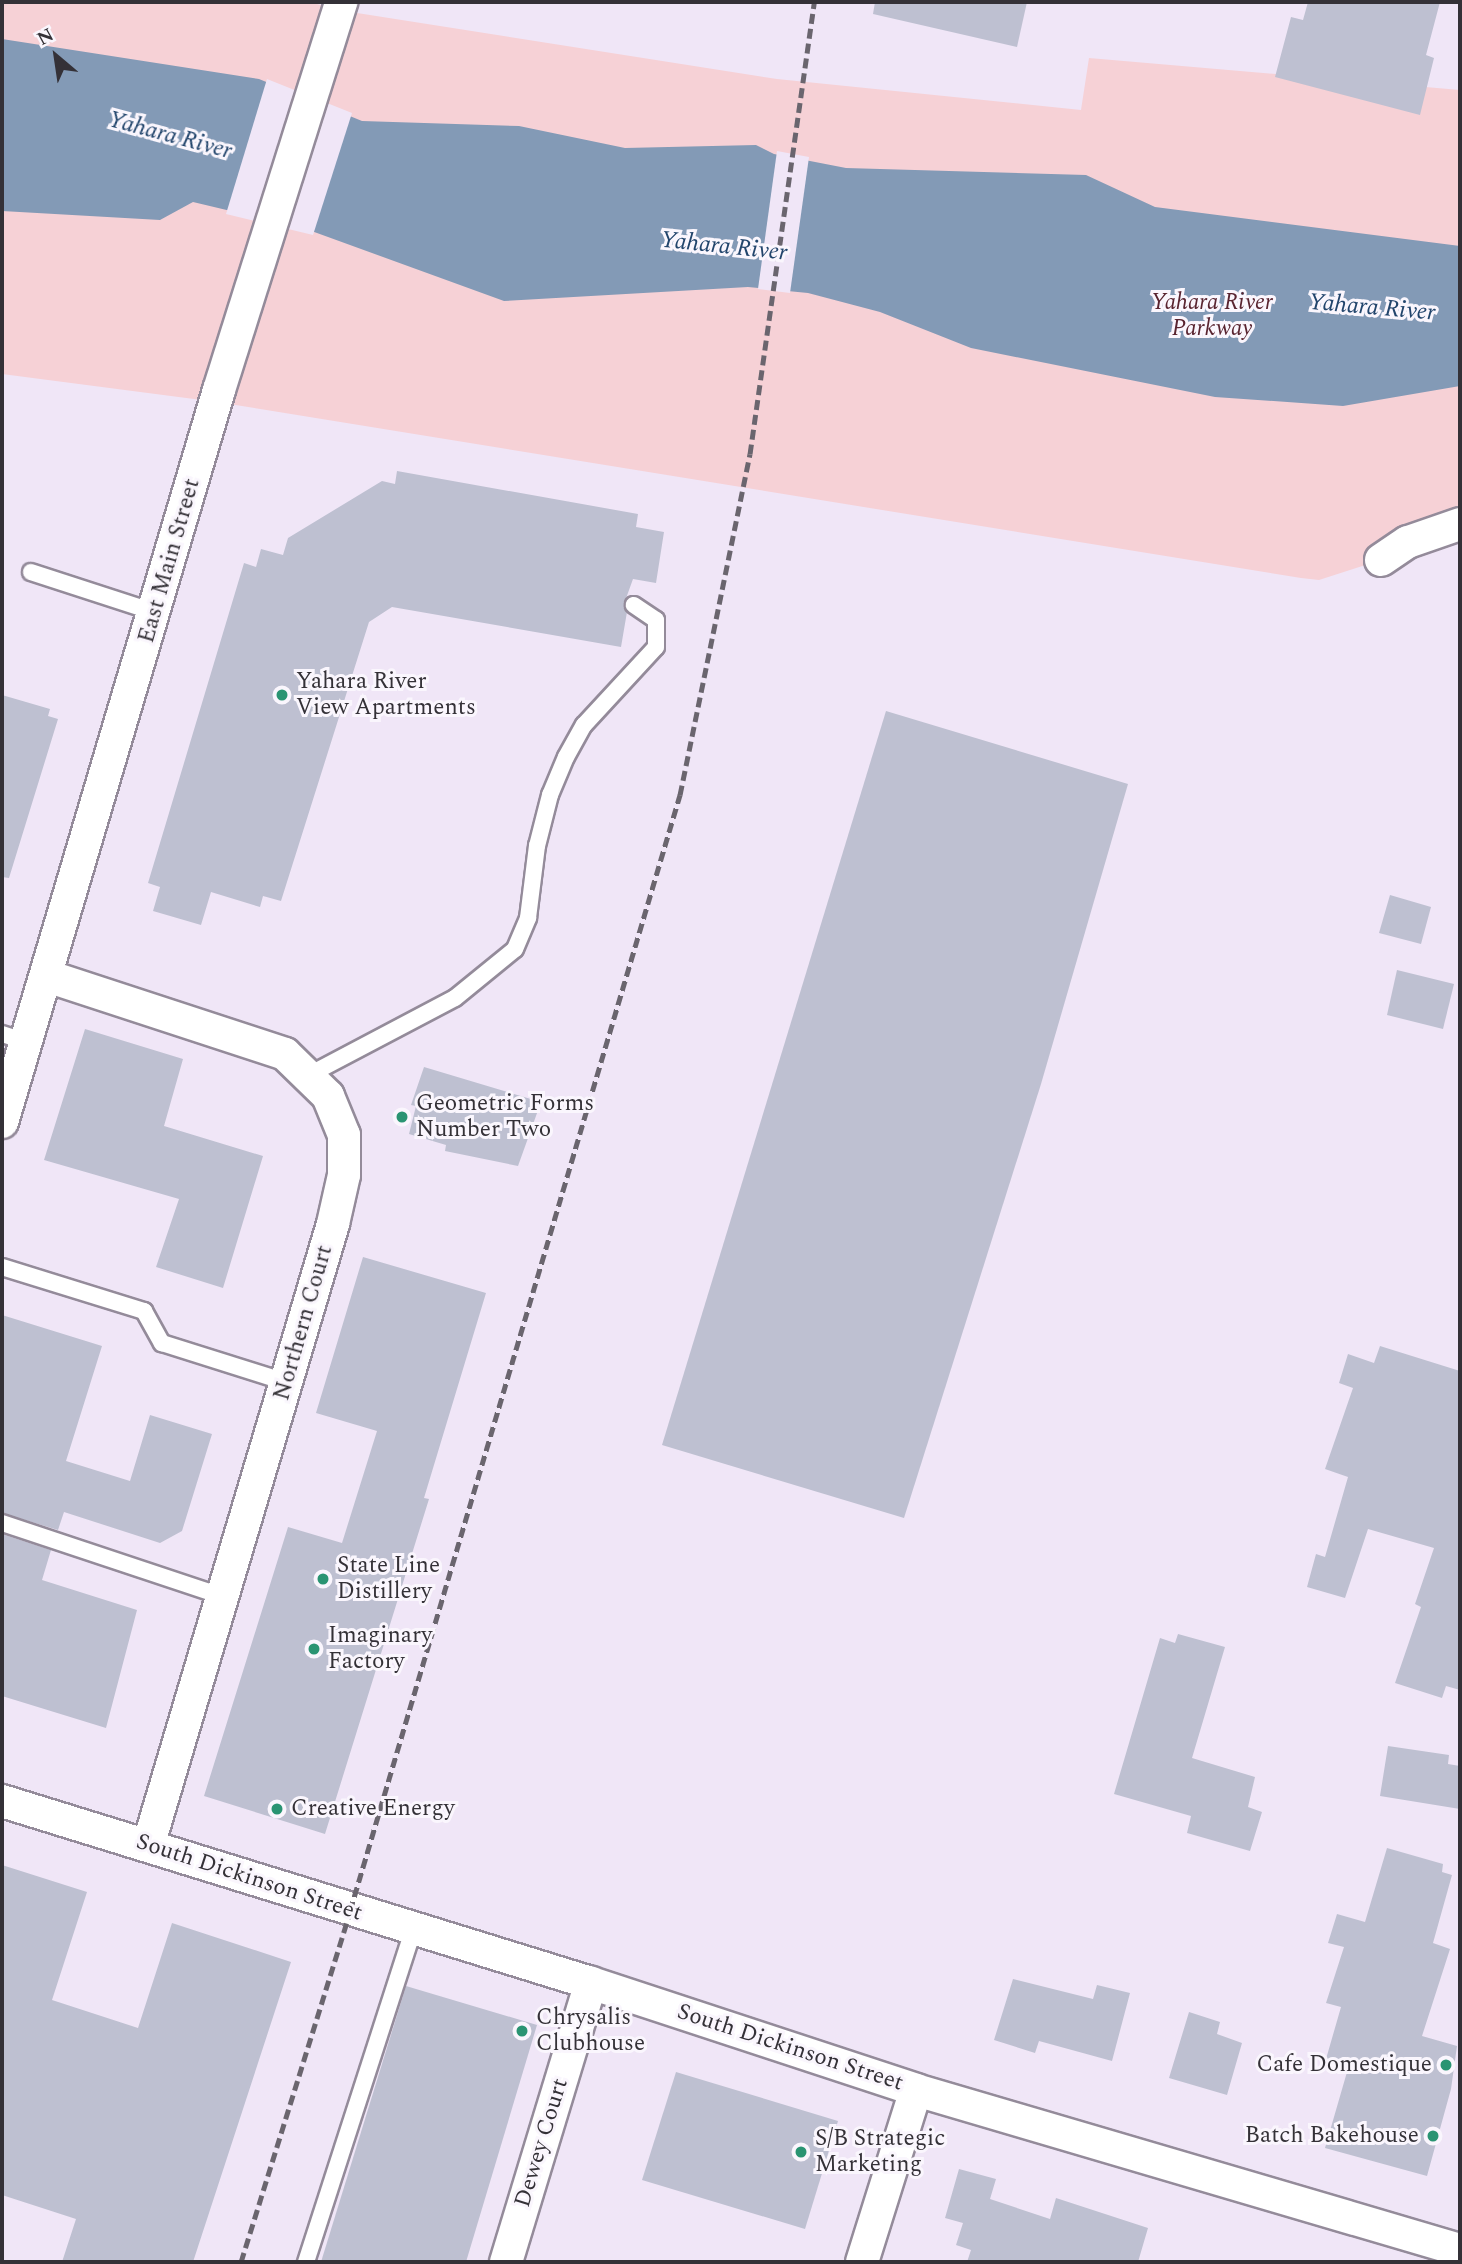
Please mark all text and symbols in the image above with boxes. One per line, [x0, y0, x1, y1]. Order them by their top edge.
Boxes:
north arrow [21, 21, 91, 91]
text: N [32, 21, 59, 54]
water label: Yahara River [105, 106, 235, 166]
water label: Yahara River [659, 226, 789, 268]
water label: Yahara River [1307, 288, 1437, 328]
park label: Yahara River Parkway [1151, 289, 1273, 343]
street label: East Main Street [133, 476, 207, 646]
place label: Yahara River View Apartments [296, 668, 476, 722]
marker: Yahara River View Apartments [274, 687, 290, 703]
place label: Geometric Forms Number Two [416, 1090, 594, 1144]
marker: Geometric Forms Number Two [394, 1109, 410, 1125]
street label: Northern Court [269, 1242, 339, 1404]
place label: State Line Distillery [337, 1552, 440, 1606]
marker: State Line Distillery [315, 1571, 331, 1587]
place label: Imaginary Factory [328, 1622, 432, 1676]
marker: Imaginary Factory [306, 1641, 322, 1657]
place label: Creative Energy [291, 1795, 455, 1823]
marker: Creative Energy [269, 1801, 285, 1817]
street label: South Dickinson Street [132, 1828, 366, 1928]
street label: South Dickinson Street [673, 1998, 907, 2098]
place label: Chrysalis Clubhouse [536, 2004, 645, 2058]
marker: Chrysalis Clubhouse [514, 2023, 530, 2039]
place label: Cafe Domestique [1256, 2051, 1432, 2079]
marker: Cafe Domestique [1438, 2057, 1454, 2073]
street label: Dewey Court [509, 2075, 575, 2211]
place label: Batch Bakehouse [1245, 2122, 1419, 2150]
place label: S/B Strategic Marketing [815, 2125, 945, 2179]
marker: Batch Bakehouse [1425, 2128, 1441, 2144]
marker: S/B Strategic Marketing [793, 2144, 809, 2160]

